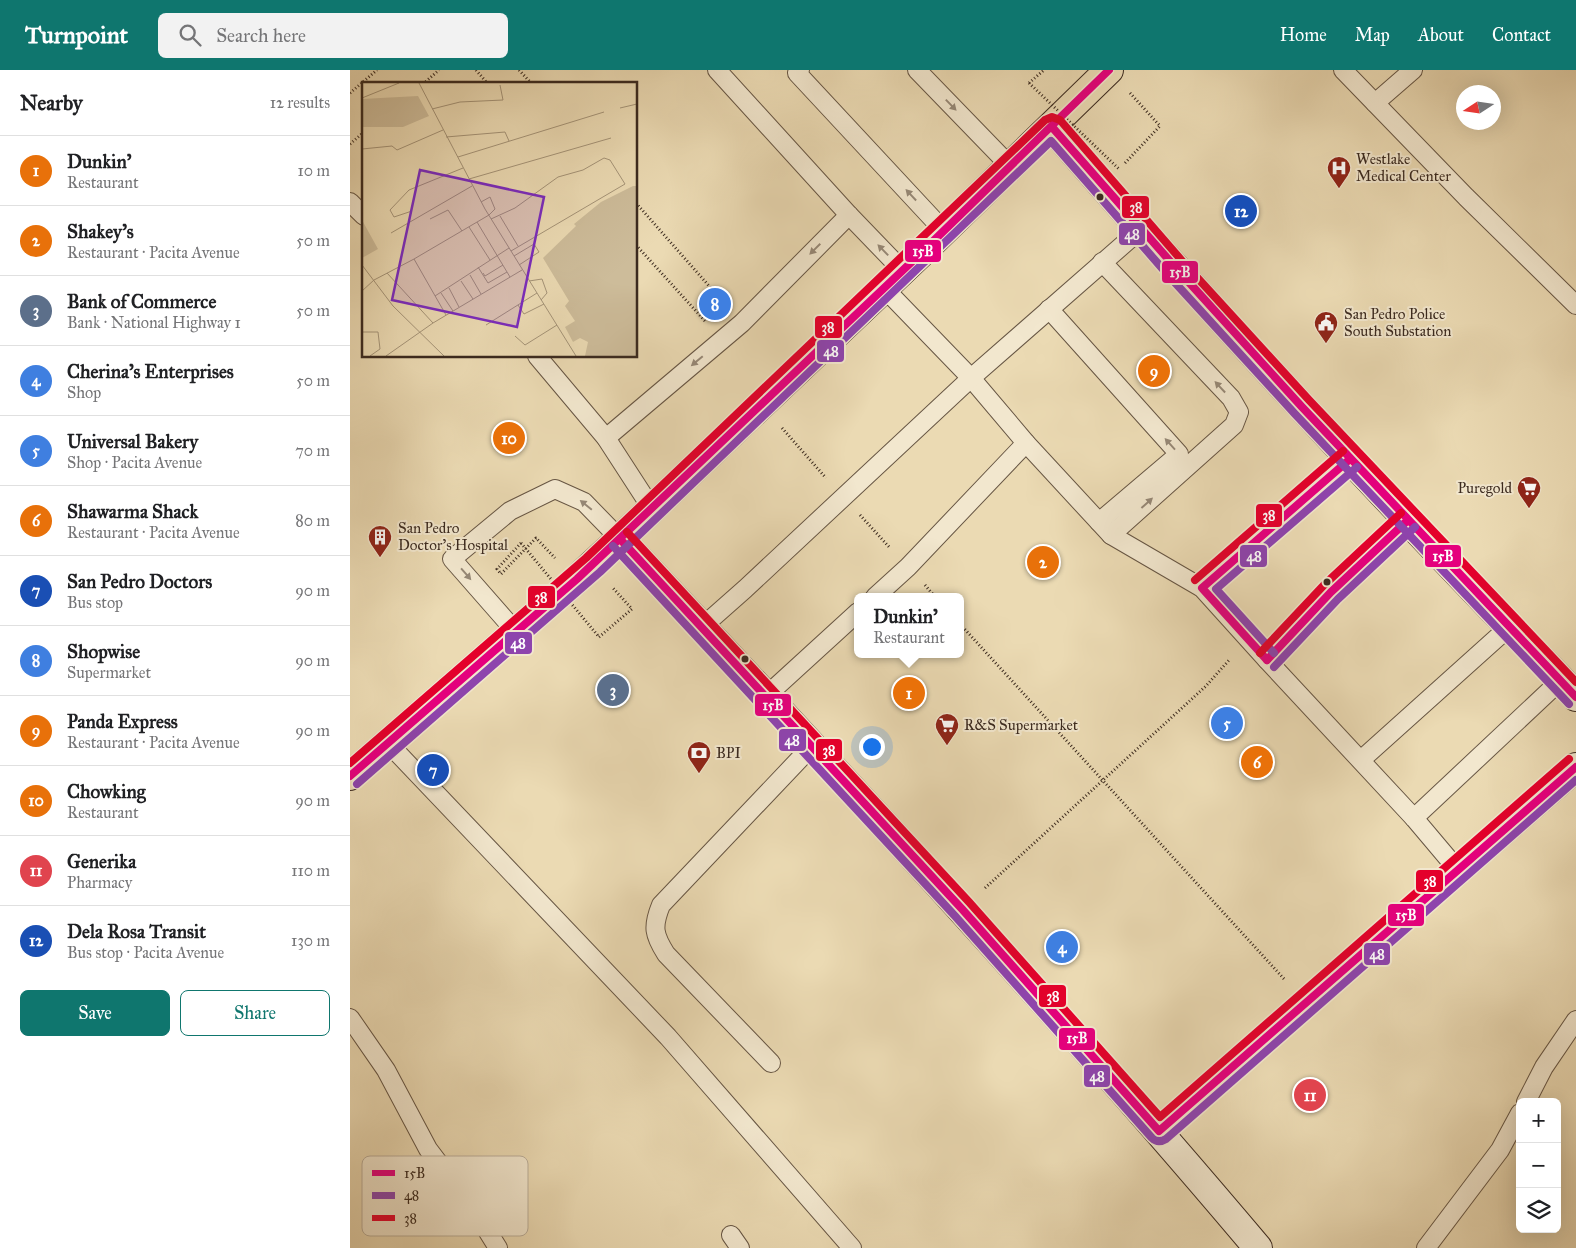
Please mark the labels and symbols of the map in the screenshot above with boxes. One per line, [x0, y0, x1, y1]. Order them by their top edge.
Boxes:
inset map [362, 82, 638, 358]
north arrow [1456, 85, 1501, 130]
one-way arrow [945, 99, 957, 111]
place label: Westlake Medical Center [1356, 150, 1451, 185]
hospital icon: Westlake Medical Center [1326, 155, 1352, 189]
one-way arrow [905, 190, 917, 202]
unlabelled marker [1095, 192, 1105, 202]
pin: 12 [1225, 192, 1257, 230]
line badge: 38 [1121, 195, 1150, 219]
text: 38 [1129, 199, 1143, 217]
line badge: 48 [1118, 222, 1146, 246]
text: 48 [1124, 226, 1140, 244]
line badge: 15B [904, 239, 942, 263]
one-way arrow [809, 243, 821, 255]
text: 15B [912, 243, 934, 260]
one-way arrow [877, 245, 889, 257]
line badge: 15B [1161, 260, 1199, 284]
text: 15B [1169, 264, 1191, 281]
pin: 8 [699, 285, 731, 323]
place label: San Pedro Police South Substation [1344, 305, 1451, 340]
public building icon: San Pedro Police South Substation [1313, 310, 1339, 344]
line badge: 38 [814, 315, 843, 339]
text: 38 [821, 319, 835, 337]
line badge: 48 [816, 339, 845, 363]
text: 48 [823, 343, 839, 361]
pin: 9 [1138, 352, 1170, 390]
one-way arrow [691, 356, 704, 367]
one-way arrow [1214, 381, 1226, 393]
pin: 10 [493, 419, 525, 457]
one-way arrow [1164, 438, 1176, 450]
supermarket icon: Puregold [1516, 475, 1542, 509]
place label: Puregold [1458, 479, 1512, 497]
one-way arrow [1141, 497, 1153, 509]
one-way arrow [580, 500, 593, 511]
line badge: 38 [1255, 503, 1283, 528]
text: 38 [1262, 507, 1276, 525]
place label: San Pedro Doctor's Hospital [398, 519, 509, 554]
building icon: San Pedro Doctor's Hospital [367, 524, 393, 558]
pin: 2 [1027, 543, 1059, 581]
line badge: 48 [1239, 544, 1268, 568]
line badge: 15B [1424, 544, 1462, 568]
text: 48 [1246, 548, 1262, 566]
text: 15B [1432, 548, 1454, 565]
one-way arrow [460, 567, 471, 580]
unlabelled marker [1322, 577, 1332, 587]
line badge: 38 [527, 585, 556, 609]
text: 38 [534, 589, 548, 607]
line badge: 48 [504, 631, 533, 655]
text: 48 [510, 635, 526, 653]
unlabelled marker [740, 654, 750, 664]
pin: 3 [597, 671, 629, 709]
pin: 1 [893, 674, 925, 712]
line badge: 15B [754, 693, 792, 717]
text: 15B [762, 697, 784, 714]
pin: 5 [1211, 704, 1243, 742]
supermarket icon: R&S Supermarket [934, 712, 960, 746]
place label: R&S Supermarket [964, 716, 1079, 734]
line badge: 48 [778, 728, 807, 752]
text: 48 [784, 732, 800, 750]
your location [859, 734, 885, 760]
line badge: 38 [815, 738, 843, 762]
bank icon: BPI [686, 740, 712, 774]
text: 38 [822, 742, 836, 760]
pin: 6 [1241, 743, 1273, 781]
place label: BPI [716, 744, 741, 762]
pin: 7 [417, 751, 449, 789]
line badge: 38 [1415, 869, 1444, 893]
text: 38 [1423, 873, 1437, 891]
line badge: 15B [1387, 903, 1425, 927]
text: 15B [1395, 907, 1417, 924]
pin: 4 [1046, 928, 1078, 966]
line badge: 48 [1363, 942, 1391, 966]
text: 48 [1369, 946, 1385, 964]
line badge: 38 [1038, 984, 1067, 1008]
text: 38 [1046, 988, 1060, 1006]
line badge: 15B [1058, 1027, 1096, 1051]
text: 15B [1066, 1030, 1088, 1047]
line badge: 48 [1083, 1064, 1111, 1088]
text: 48 [1089, 1068, 1105, 1086]
pin: 11 [1294, 1076, 1326, 1114]
legend [362, 1156, 528, 1236]
text: 15B [404, 1165, 425, 1182]
text: 48 [404, 1187, 419, 1204]
text: 38 [404, 1210, 417, 1227]

